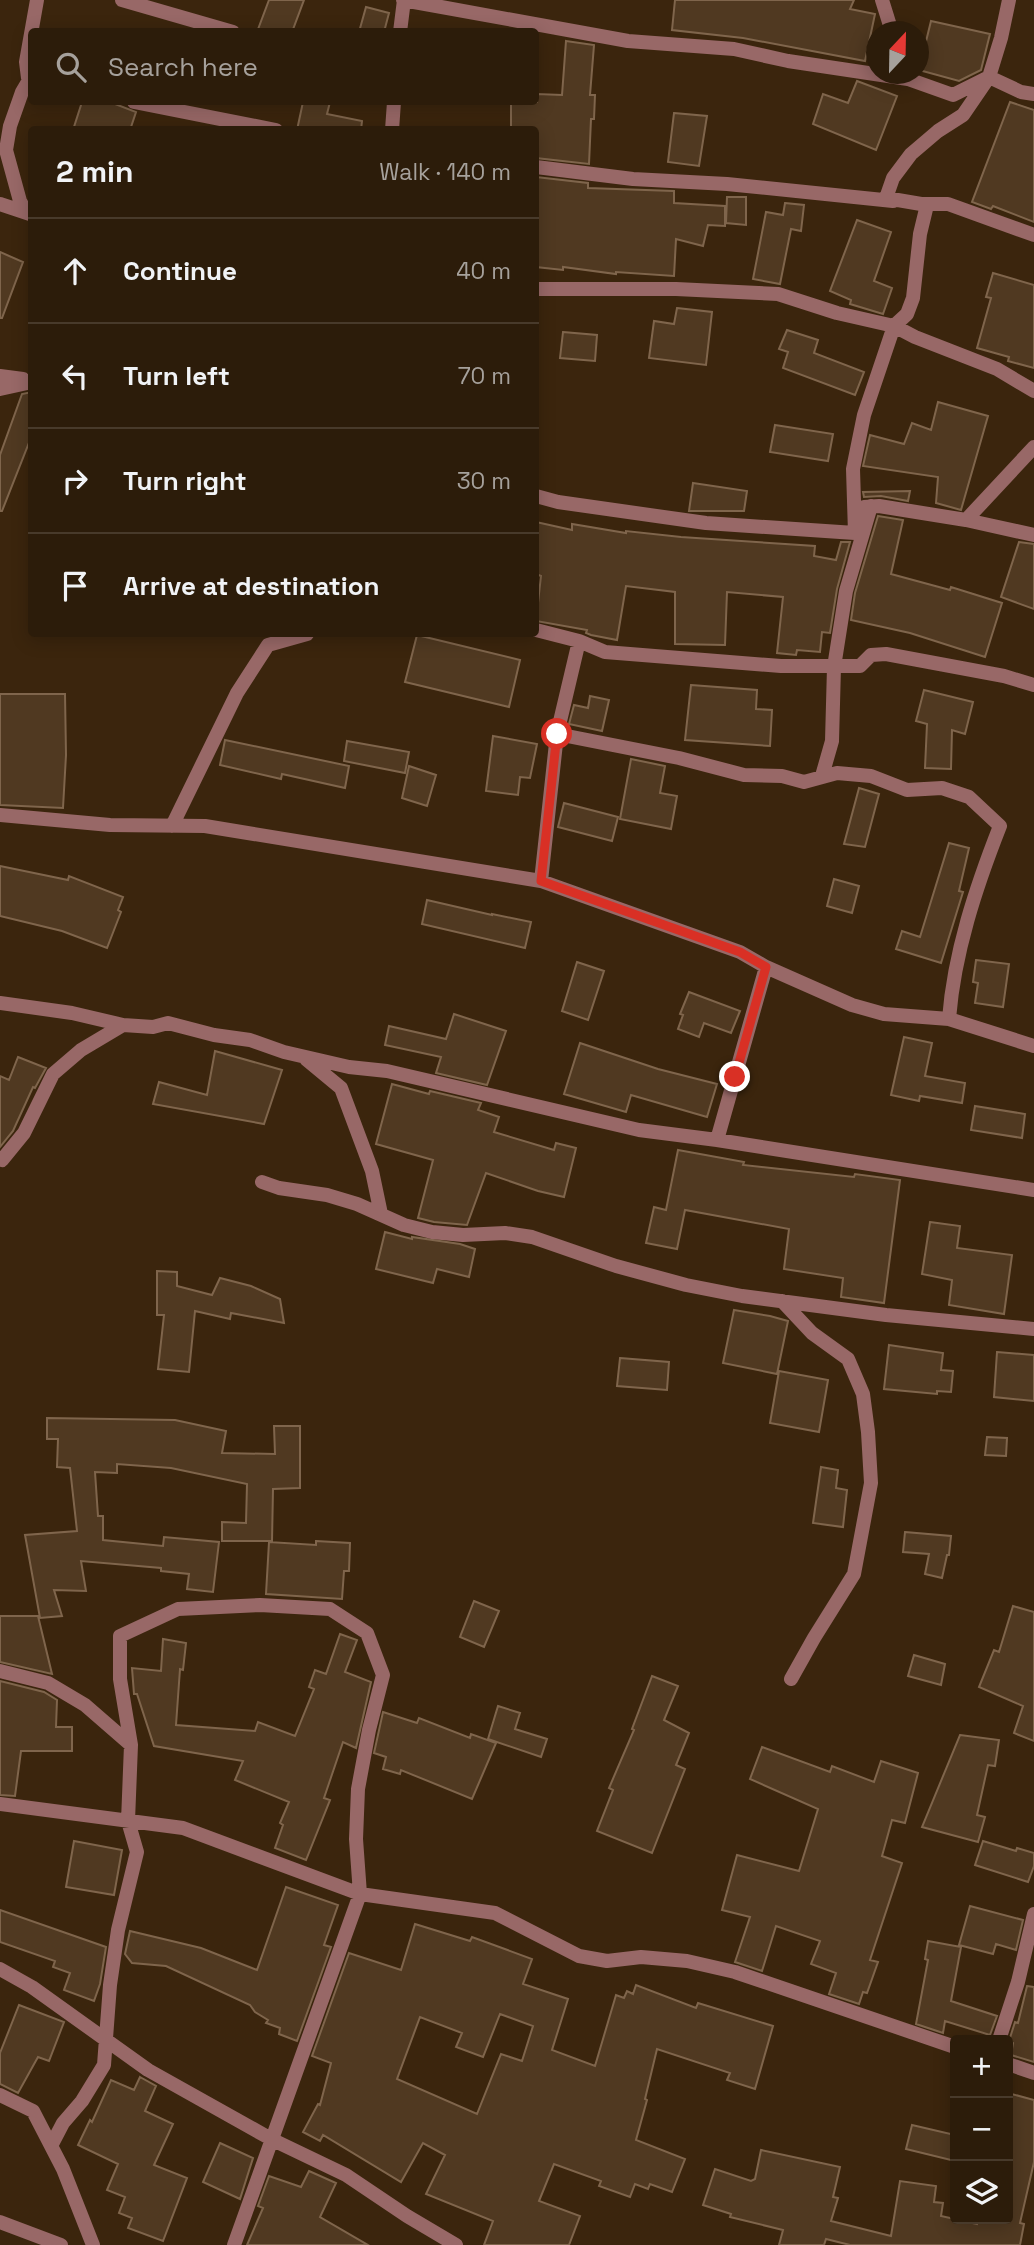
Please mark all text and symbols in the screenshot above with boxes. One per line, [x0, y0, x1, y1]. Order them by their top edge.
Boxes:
north arrow [866, 21, 929, 84]
search box [28, 28, 539, 105]
icon: search [52, 48, 90, 86]
text: Search here [108, 50, 258, 84]
text: 2 min [56, 152, 134, 191]
text: Walk · 140 m [379, 157, 511, 187]
icon: ahead [56, 252, 94, 290]
text: Continue [123, 254, 237, 288]
text: 40 m [456, 256, 511, 286]
icon: left [56, 357, 94, 395]
text: Turn left [123, 359, 230, 393]
text: 70 m [458, 361, 511, 391]
icon: right [56, 462, 94, 500]
text: Turn right [123, 464, 247, 498]
text: 30 m [457, 466, 511, 496]
icon: arrive [56, 567, 94, 605]
text: Arrive at destination [123, 569, 380, 603]
route start [541, 718, 572, 749]
route end [719, 1061, 750, 1092]
map controls [950, 2035, 1013, 2224]
button: + [950, 2035, 1013, 2098]
button: − [950, 2098, 1013, 2161]
button: layers [950, 2161, 1013, 2224]

